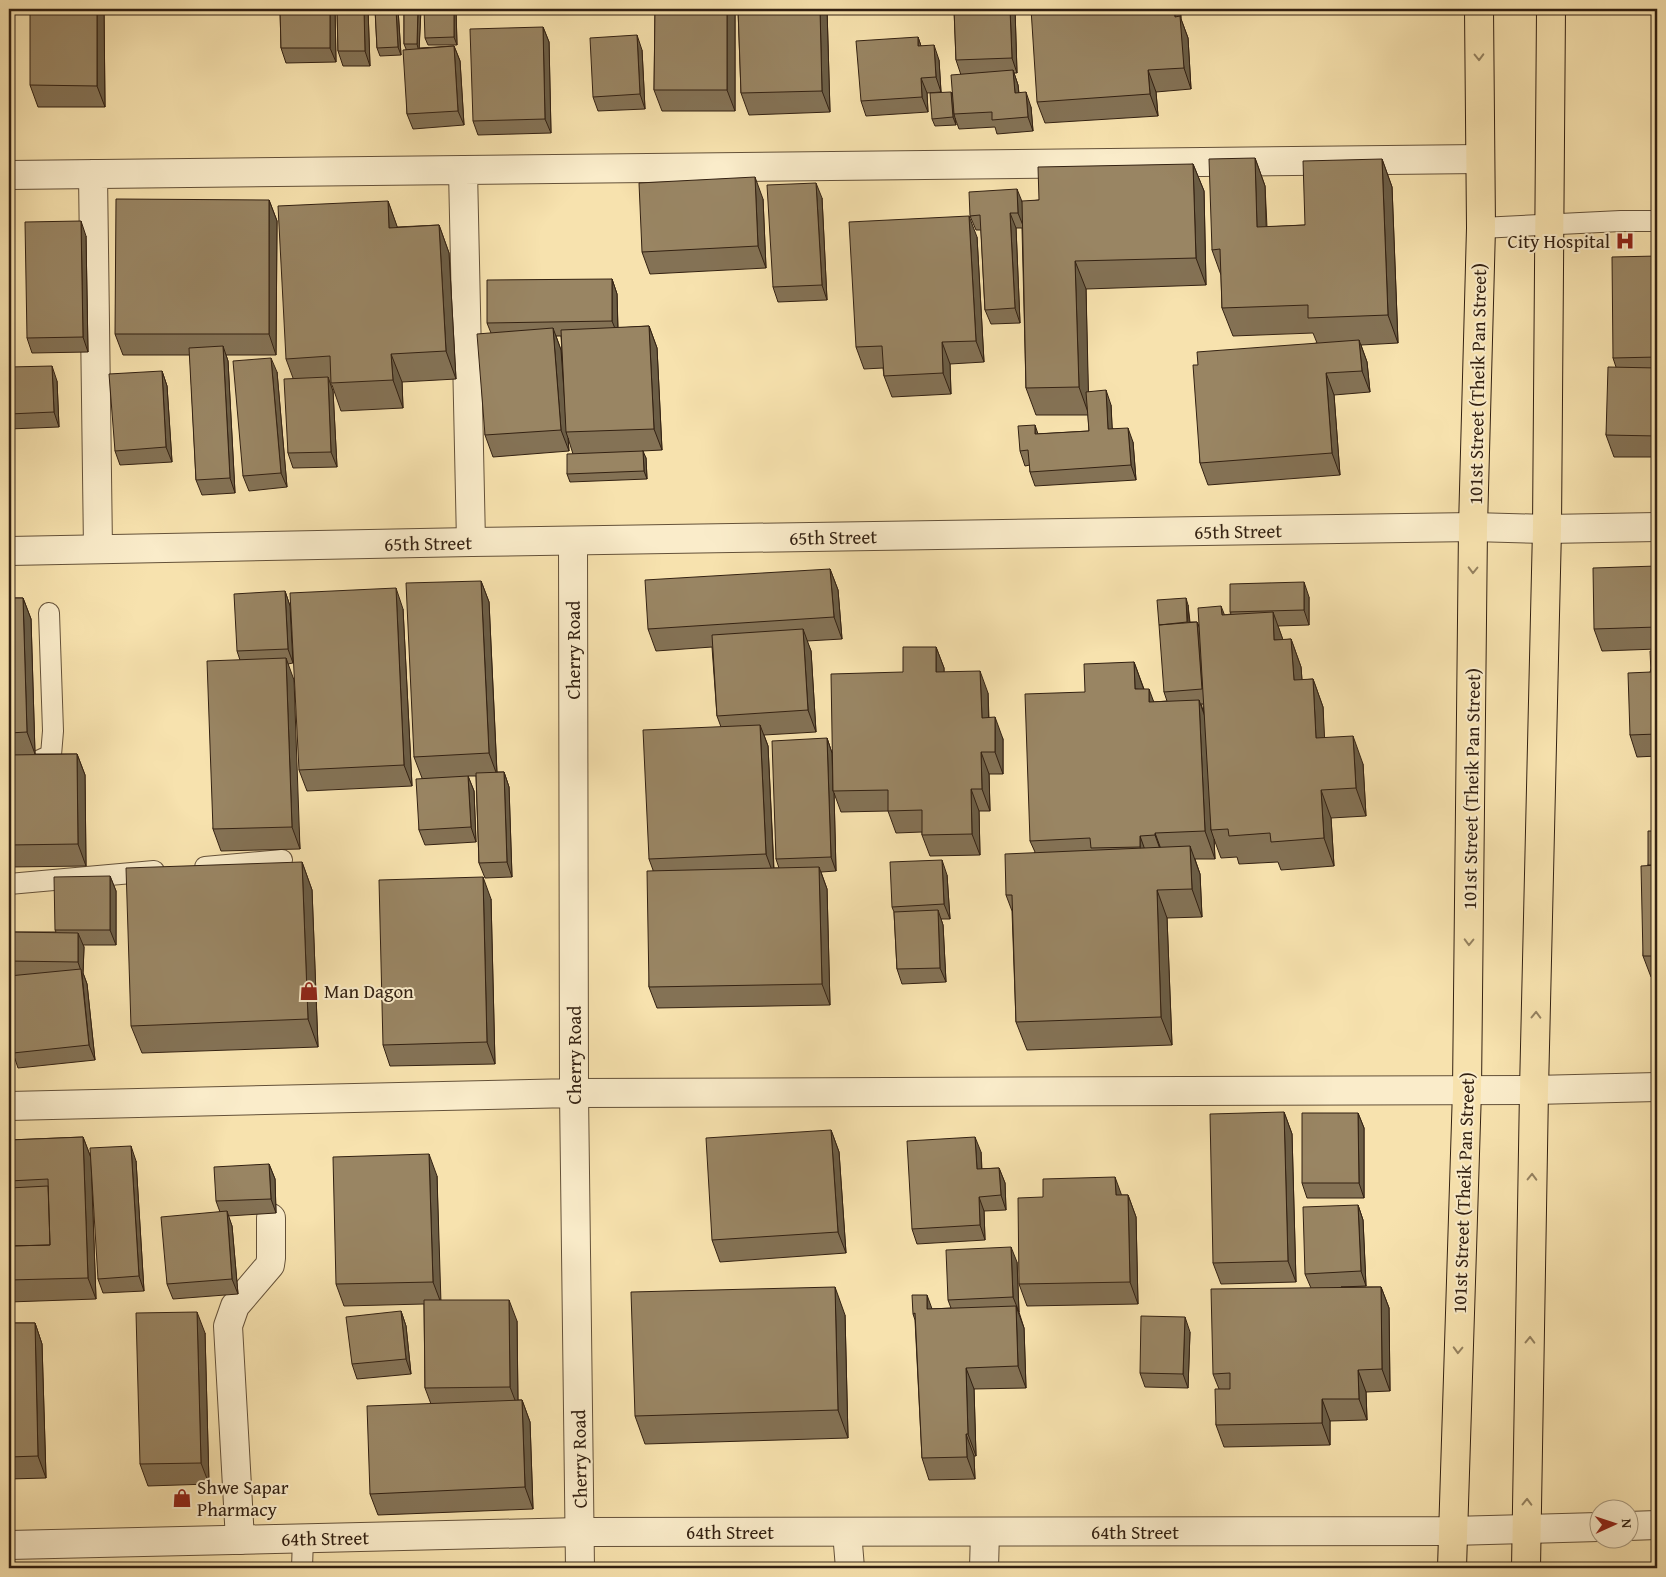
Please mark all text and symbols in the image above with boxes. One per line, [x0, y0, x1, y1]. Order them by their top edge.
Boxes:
one-way arrow [1474, 54, 1484, 62]
place label: City Hospital [1508, 227, 1610, 255]
hospital icon: City Hospital [1614, 230, 1636, 252]
street label: 101st Street (Theik Pan Street) [1461, 263, 1493, 505]
street label: 65th Street [1194, 516, 1282, 546]
street label: 65th Street [789, 522, 877, 552]
street label: 65th Street [384, 528, 472, 558]
one-way arrow [1468, 566, 1478, 574]
street label: Cherry Road [559, 600, 587, 699]
street label: 101st Street (Theik Pan Street) [1455, 668, 1487, 910]
one-way arrow [1464, 939, 1474, 947]
place label: Man Dagon [324, 977, 414, 1005]
shop icon: Man Dagon [298, 980, 320, 1002]
street label: Cherry Road [560, 1005, 588, 1104]
one-way arrow [1531, 1010, 1541, 1018]
street label: 101st Street (Theik Pan Street) [1445, 1072, 1481, 1314]
one-way arrow [1527, 1173, 1538, 1181]
one-way arrow [1525, 1335, 1535, 1343]
one-way arrow [1453, 1346, 1464, 1354]
street label: Cherry Road [564, 1408, 594, 1509]
place label: Shwe Sapar Pharmacy [197, 1473, 289, 1523]
shop icon: Shwe Sapar Pharmacy [171, 1487, 193, 1509]
one-way arrow [1522, 1498, 1532, 1506]
north arrow [1588, 1500, 1638, 1550]
street label: 64th Street [686, 1518, 774, 1546]
street label: 64th Street [1091, 1518, 1179, 1546]
text: N [1617, 1518, 1637, 1529]
street label: 64th Street [281, 1523, 369, 1553]

